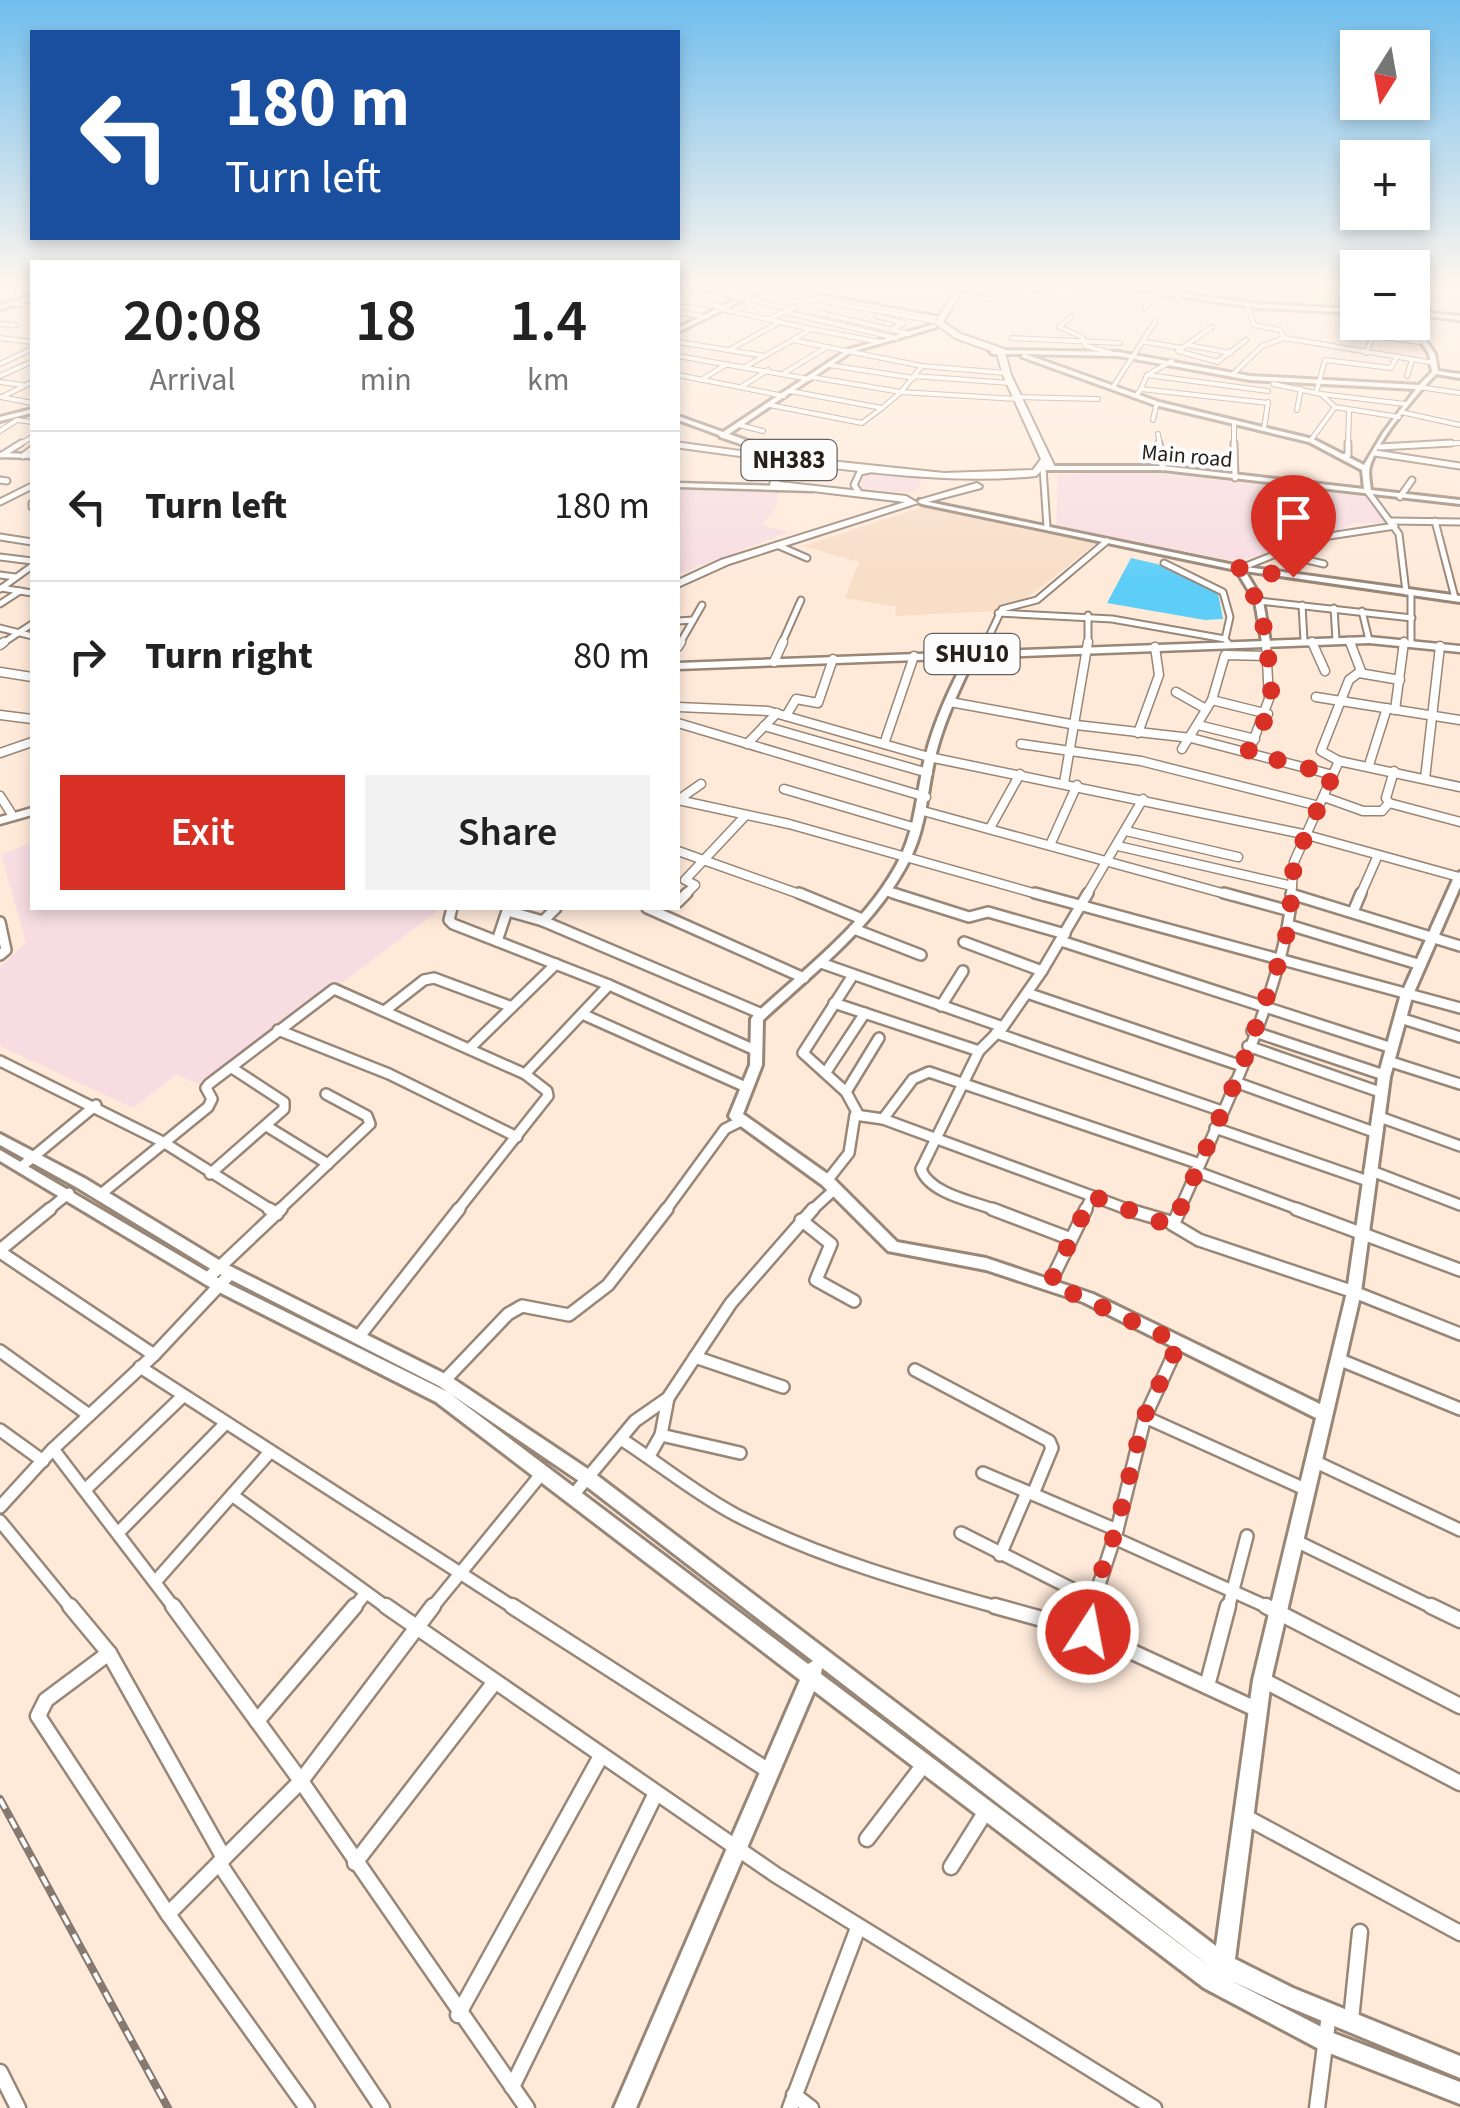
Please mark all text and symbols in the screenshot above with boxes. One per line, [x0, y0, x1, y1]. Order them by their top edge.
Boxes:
north arrow [1340, 30, 1430, 120]
map controls [1340, 30, 1430, 340]
text: 180 m [225, 53, 410, 153]
icon: left [60, 70, 190, 200]
button: + [1340, 140, 1430, 230]
text: Turn left [225, 146, 381, 210]
button: − [1340, 250, 1430, 340]
text: 20:08 [123, 279, 262, 364]
text: 18 [355, 279, 417, 364]
text: 1.4 [509, 279, 587, 364]
text: Arrival [149, 357, 236, 403]
text: min [360, 357, 412, 403]
text: km [527, 357, 569, 403]
street label: Main road [1140, 436, 1234, 476]
road number: NH383 [742, 440, 836, 480]
pin [1251, 475, 1336, 578]
icon: left [60, 479, 115, 534]
text: Turn left [145, 479, 287, 533]
text: 180 m [554, 479, 650, 533]
icon: arrive [1266, 490, 1321, 545]
icon: right [60, 629, 115, 684]
text: Turn right [145, 629, 313, 683]
text: 80 m [573, 629, 650, 683]
road number: SHU10 [924, 634, 1020, 674]
button: Exit [60, 775, 345, 890]
button: Share [365, 775, 650, 890]
position arrow [1036, 1580, 1140, 1684]

